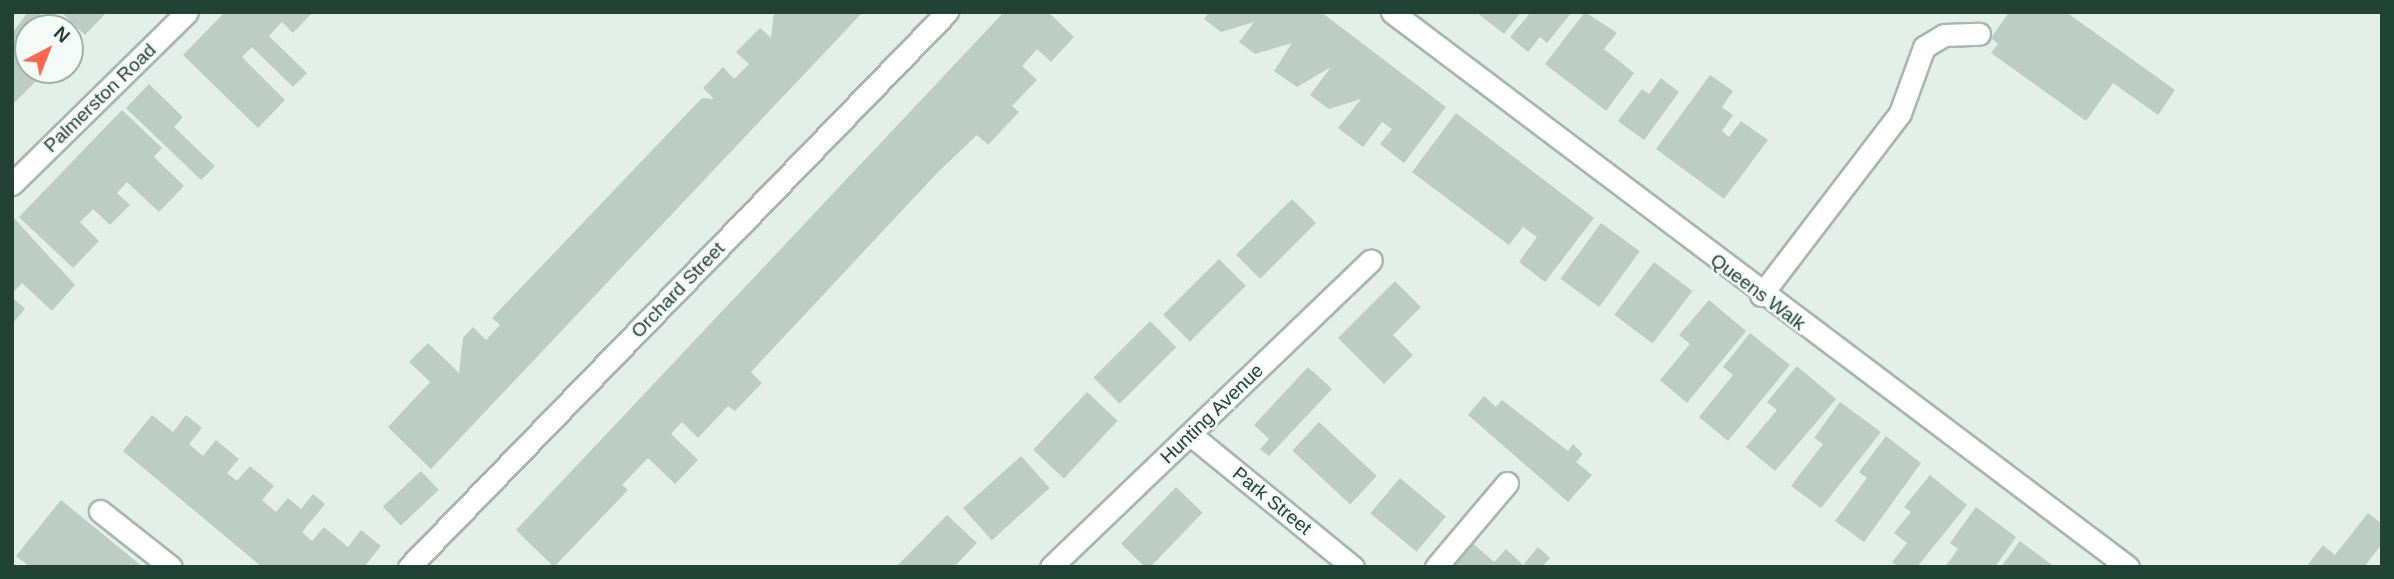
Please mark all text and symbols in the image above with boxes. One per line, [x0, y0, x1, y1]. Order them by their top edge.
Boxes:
north arrow [14, 14, 84, 84]
text: N [50, 22, 74, 47]
street label: Palmerston Road [39, 39, 161, 157]
street label: Orchard Street [627, 237, 729, 343]
street label: Queens Walk [1706, 249, 1810, 335]
street label: Hunting Avenue [1156, 359, 1268, 469]
street label: Park Street [1228, 462, 1316, 540]

